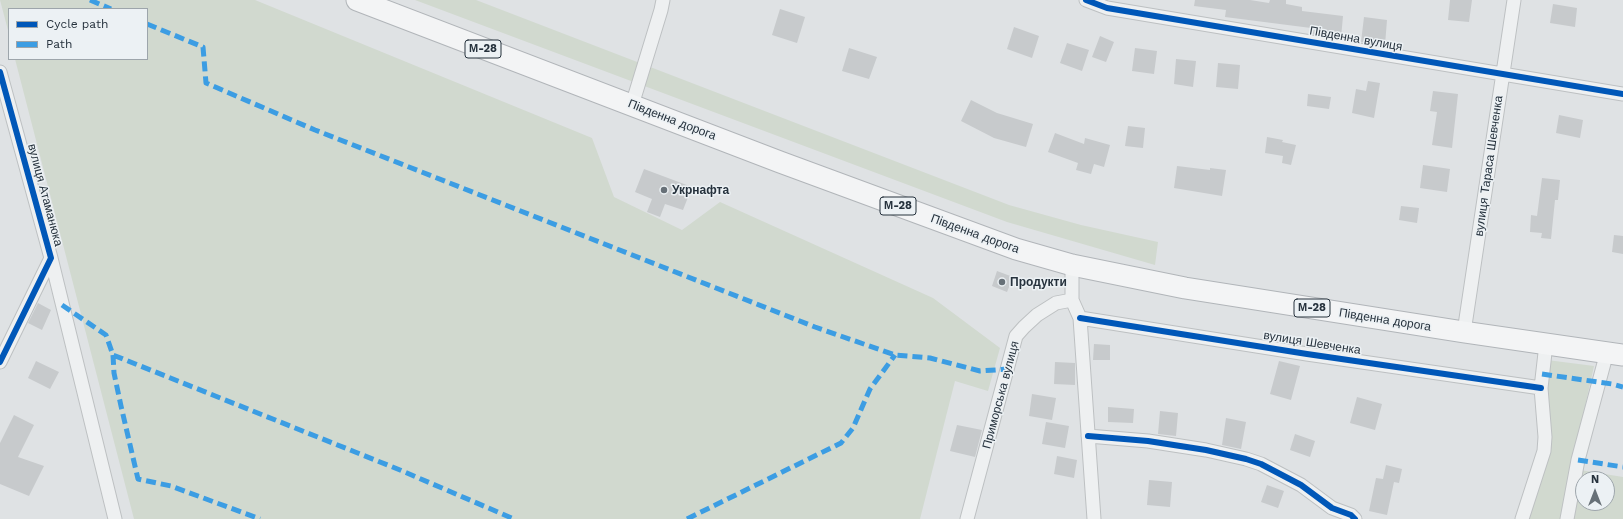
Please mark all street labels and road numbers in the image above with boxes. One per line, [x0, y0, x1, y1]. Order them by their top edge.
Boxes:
street label: Південна вулиця [1308, 24, 1404, 54]
road number: М-28 [465, 40, 501, 58]
street label: вулиця Тараса Шевченка [1472, 95, 1506, 237]
street label: Південна дорога [626, 97, 718, 143]
street label: вулиця Атаманюка [24, 142, 66, 248]
road number: М-28 [880, 197, 916, 215]
street label: Південна дорога [929, 211, 1021, 257]
road number: М-28 [1294, 299, 1330, 317]
street label: Південна дорога [1338, 306, 1432, 334]
street label: вулиця Шевченка [1262, 328, 1362, 358]
street label: Приморська вулиця [980, 340, 1022, 450]

